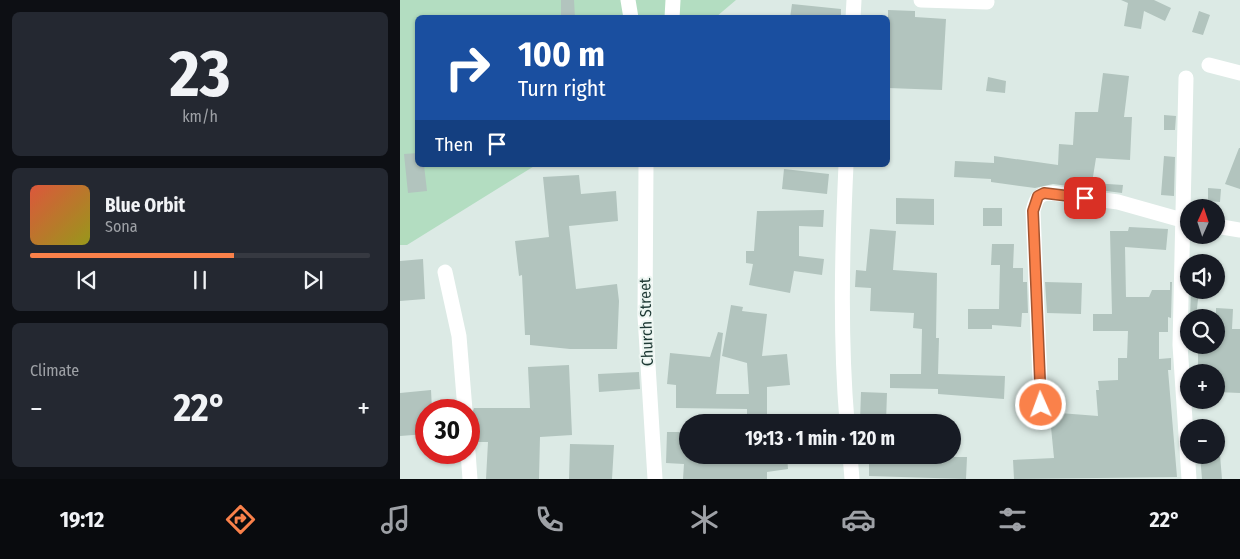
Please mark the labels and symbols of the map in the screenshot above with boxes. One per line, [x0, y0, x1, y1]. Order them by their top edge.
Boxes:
pin [1064, 177, 1106, 219]
north arrow [1180, 199, 1225, 244]
street label: Church Street [635, 277, 657, 366]
position arrow [1014, 378, 1066, 430]
speed limit sign: 30 [415, 399, 480, 464]

